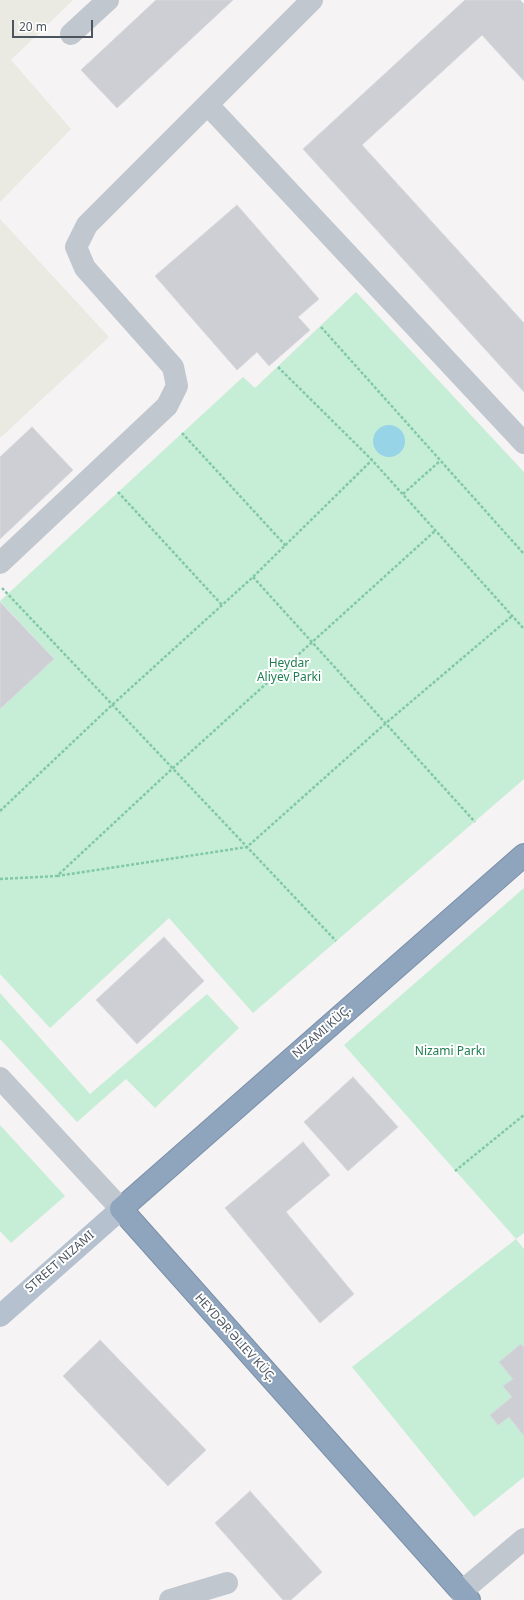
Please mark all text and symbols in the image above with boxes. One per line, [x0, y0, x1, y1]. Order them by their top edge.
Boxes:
scale bar [14, 12, 95, 38]
text: 20 m [19, 18, 47, 35]
park label: Heydar Aliyev Parki [257, 657, 321, 685]
street label: NIZAMI KÜÇ. [290, 1003, 354, 1061]
park label: Nizami Parkı [415, 1045, 485, 1059]
street label: STREET NIZAMI [23, 1228, 97, 1296]
street label: HEYDƏR ƏLIEV KÜÇ. [192, 1291, 278, 1385]

